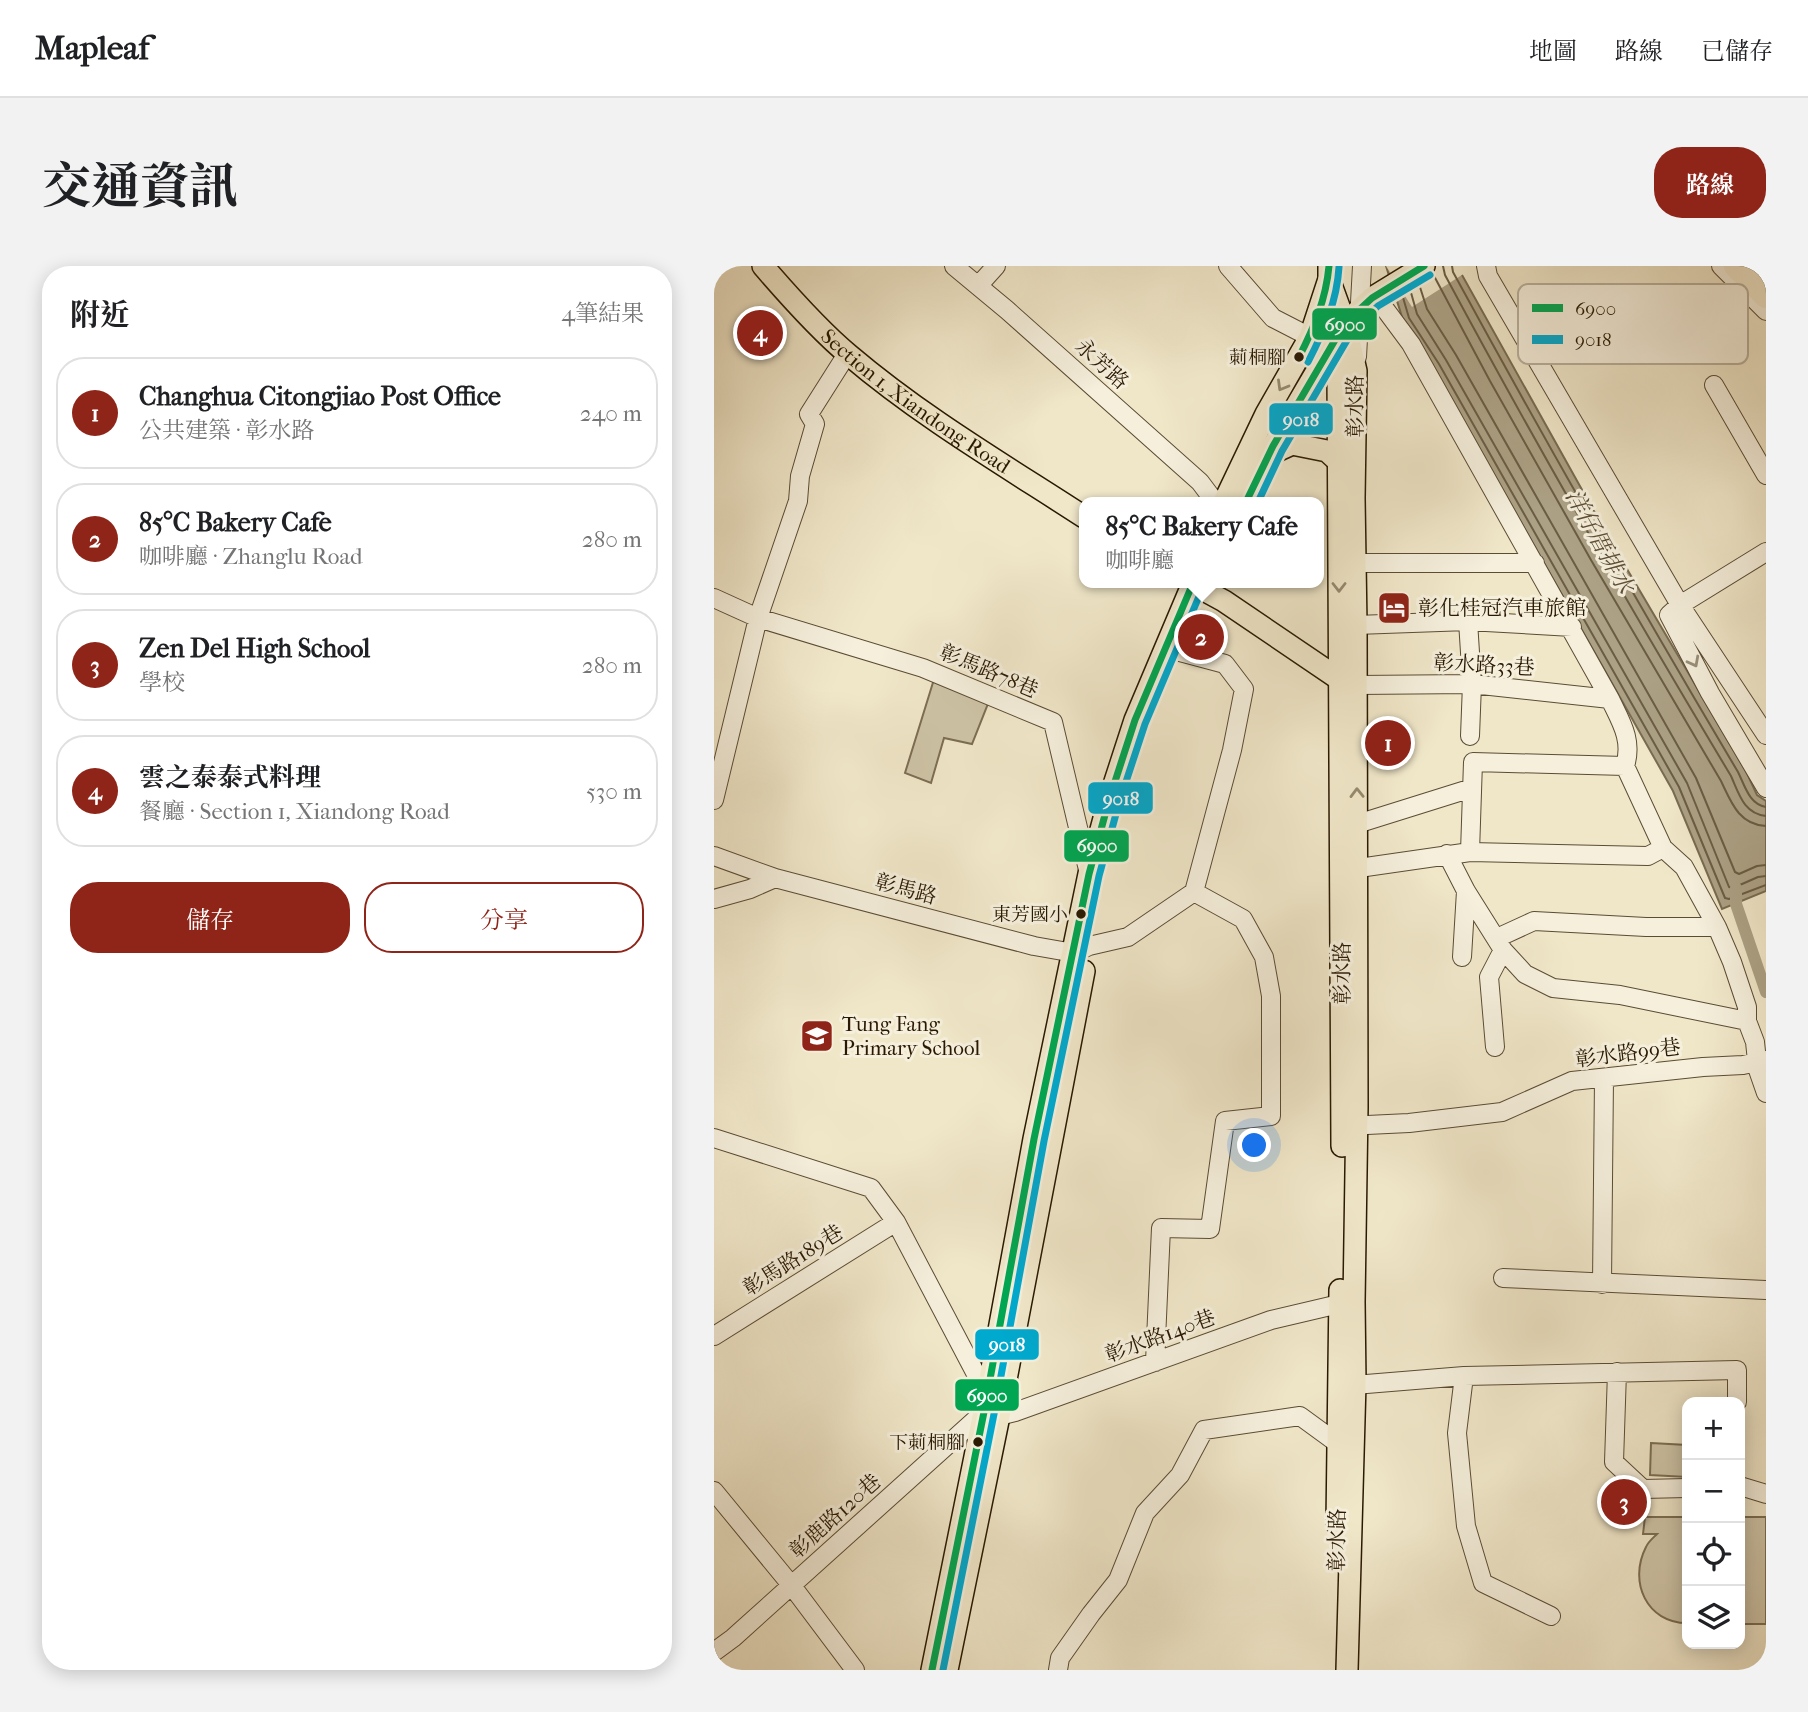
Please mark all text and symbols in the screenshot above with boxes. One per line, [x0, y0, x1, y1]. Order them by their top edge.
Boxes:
text: Mapleaf [35, 29, 149, 68]
text: 地圖 [1529, 37, 1577, 65]
text: 路線 [1615, 37, 1663, 65]
text: 已儲存 [1701, 37, 1773, 65]
button: 路線 [1654, 147, 1766, 218]
text: 交通資訊 [42, 158, 238, 216]
legend [1518, 284, 1748, 364]
text: 附近 [70, 298, 130, 333]
text: 6900 [1575, 298, 1616, 320]
text: 4筆結果 [561, 300, 644, 327]
pin: 4 [737, 307, 783, 359]
line badge: 6900 [1311, 307, 1378, 341]
text: 6900 [1324, 314, 1366, 336]
street label: Section 1, Xiandong Road [816, 324, 1015, 479]
text: 9018 [1575, 329, 1612, 351]
street label: 永芳路 [1071, 334, 1133, 394]
place label: 莿桐腳 [1229, 347, 1286, 369]
marker: 莿桐腳 [1292, 350, 1306, 364]
street label: 彰水路 [1343, 375, 1367, 438]
one-way arrow [1277, 379, 1290, 392]
text: Changhua Citongjiao Post Office [139, 381, 501, 412]
text: 1 [91, 400, 99, 427]
text: 240 m [580, 400, 642, 427]
line badge: 9018 [1268, 402, 1334, 436]
text: 9018 [1282, 409, 1319, 431]
text: 公共建築 · 彰水路 [139, 417, 315, 444]
water label: 洋仔厝排水 [1560, 484, 1640, 600]
popup [1079, 497, 1324, 588]
text: 85°C Bakery Cafe [139, 507, 332, 538]
text: 85°C Bakery Cafe [1105, 511, 1298, 542]
text: 2 [89, 526, 101, 553]
text: 280 m [582, 526, 642, 553]
text: 咖啡廳 · Zhanglu Road [139, 543, 363, 570]
text: 咖啡廳 [1105, 547, 1174, 574]
one-way arrow [1331, 582, 1347, 592]
hotel icon: 彰化桂冠汽車旅館 [1375, 589, 1413, 627]
place label: 彰化桂冠汽車旅館 [1418, 596, 1586, 620]
pin: 2 [1178, 611, 1224, 663]
text: Zen Del High School [139, 633, 370, 664]
street label: 彰馬路78巷 [936, 640, 1042, 702]
street label: 彰水路33巷 [1433, 650, 1535, 680]
text: 3 [90, 652, 100, 679]
text: 280 m [582, 652, 642, 679]
one-way arrow [1685, 655, 1699, 667]
text: 學校 [139, 669, 185, 696]
pin: 1 [1365, 717, 1411, 769]
text: 雲之泰泰式料理 [139, 762, 321, 793]
text: 4 [88, 778, 102, 805]
text: 530 m [586, 778, 642, 805]
line badge: 9018 [1087, 781, 1154, 815]
text: 9018 [1102, 788, 1139, 810]
one-way arrow [1349, 788, 1365, 798]
text: 餐廳 · Section 1, Xiandong Road [139, 798, 450, 825]
line badge: 6900 [1063, 829, 1130, 863]
text: 6900 [1076, 835, 1118, 857]
street label: 彰馬路 [872, 869, 940, 909]
button: 儲存 [70, 882, 350, 953]
button: 分享 [364, 882, 644, 953]
place label: 東芳國小 [992, 904, 1068, 926]
marker: 東芳國小 [1074, 907, 1088, 921]
street label: 彰水路 [1330, 942, 1354, 1005]
place label: Tung Fang Primary School [842, 1012, 980, 1060]
school or university icon: Tung Fang Primary School [798, 1017, 836, 1055]
street label: 彰水路99巷 [1574, 1035, 1682, 1071]
your location [1237, 1128, 1271, 1162]
street label: 彰馬路189巷 [739, 1220, 847, 1300]
street label: 彰水路140巷 [1102, 1305, 1218, 1367]
line badge: 9018 [974, 1328, 1040, 1361]
text: 9018 [988, 1334, 1025, 1356]
line badge: 6900 [954, 1378, 1020, 1412]
text: 6900 [966, 1385, 1008, 1407]
map controls [1682, 1397, 1745, 1649]
button: + [1682, 1397, 1745, 1460]
place label: 下莿桐腳 [889, 1432, 965, 1454]
marker: 下莿桐腳 [971, 1435, 985, 1449]
button: − [1682, 1460, 1745, 1523]
street label: 彰鹿路120巷 [785, 1469, 885, 1563]
pin: 3 [1601, 1476, 1647, 1528]
street label: 彰水路 [1324, 1508, 1350, 1572]
button: locate [1682, 1523, 1745, 1586]
button: layers [1682, 1586, 1745, 1649]

